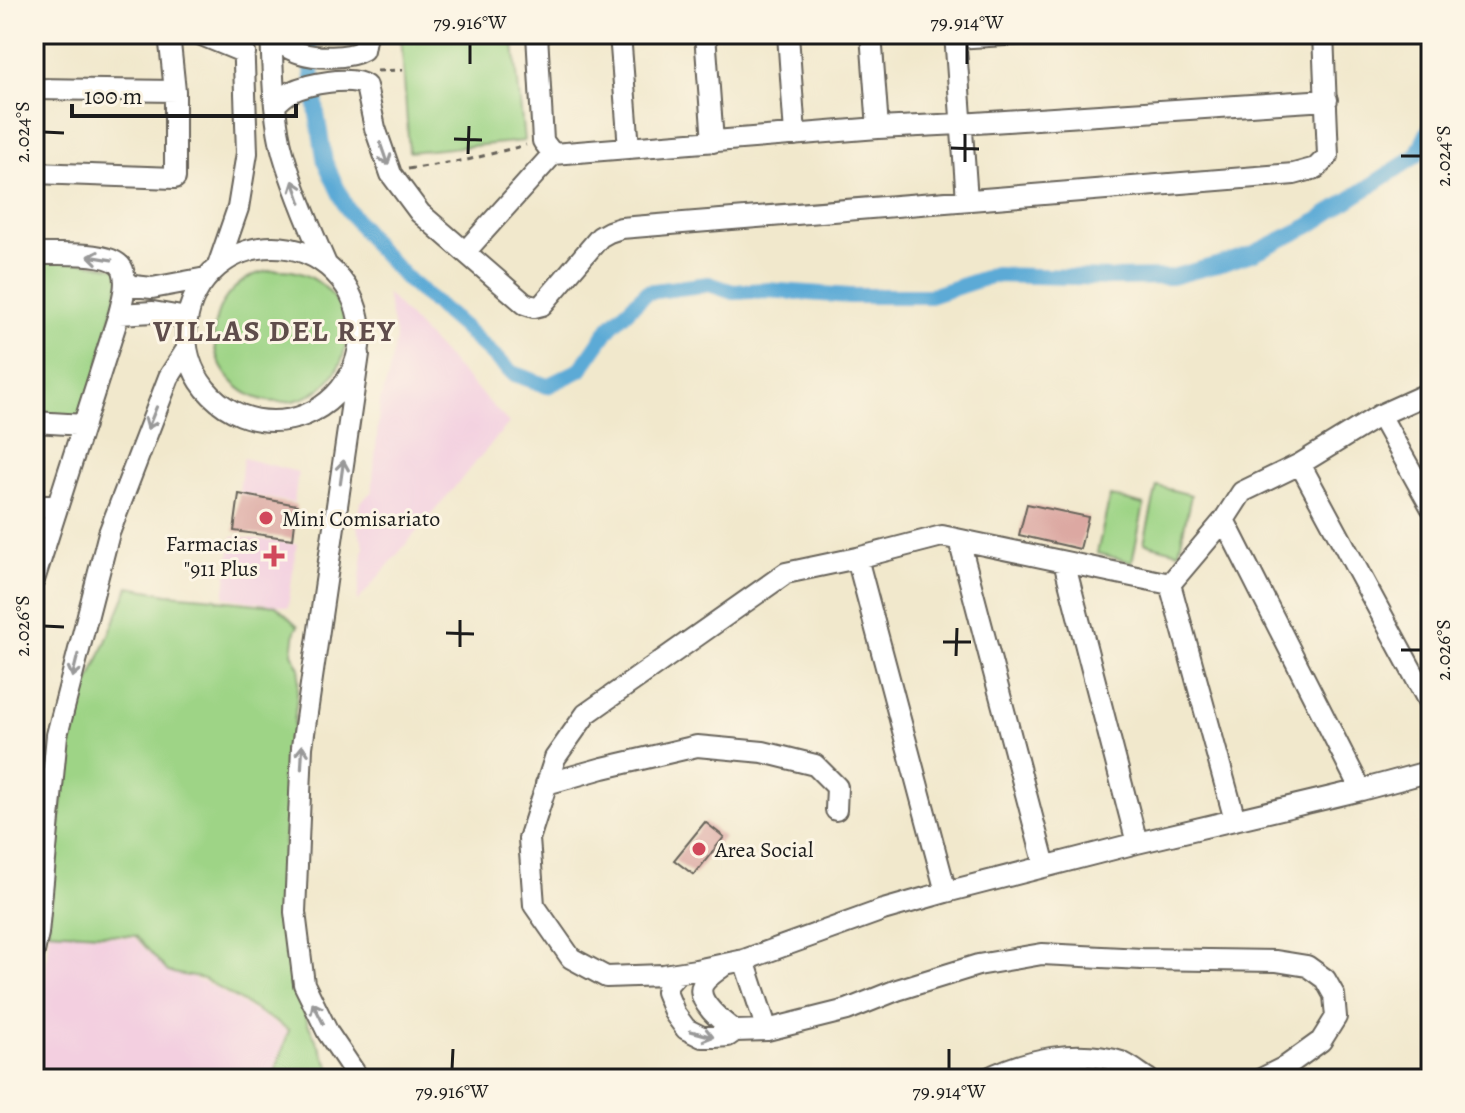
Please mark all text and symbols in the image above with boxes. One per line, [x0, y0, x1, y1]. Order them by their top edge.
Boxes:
text: 79.916°W [433, 9, 507, 36]
text: 79.914°W [930, 9, 1004, 36]
scale bar [72, 68, 296, 118]
text: 100 m [84, 80, 143, 112]
text: 2.024°S [9, 101, 36, 163]
text: 2.024°S [1430, 125, 1457, 187]
one-way arrow [378, 141, 393, 166]
one-way arrow [288, 180, 303, 205]
one-way arrow [87, 249, 113, 264]
district label: VILLAS DEL REY [152, 311, 397, 351]
one-way arrow [144, 405, 158, 430]
one-way arrow [335, 460, 350, 485]
place label: Mini Comisariato [282, 504, 440, 534]
marker: Mini Comisariato [257, 509, 275, 527]
place label: Farmacias "911 Plus [166, 529, 258, 584]
marker: Farmacias "911 Plus [265, 547, 283, 565]
text: 2.026°S [9, 595, 36, 657]
text: 2.026°S [1430, 619, 1457, 681]
one-way arrow [67, 653, 82, 678]
one-way arrow [295, 744, 310, 771]
place label: Area Social [714, 835, 813, 865]
marker: Area Social [690, 840, 708, 858]
one-way arrow [310, 1001, 325, 1025]
one-way arrow [689, 1027, 714, 1042]
text: 79.916°W [415, 1078, 489, 1105]
text: 79.914°W [912, 1078, 986, 1105]

